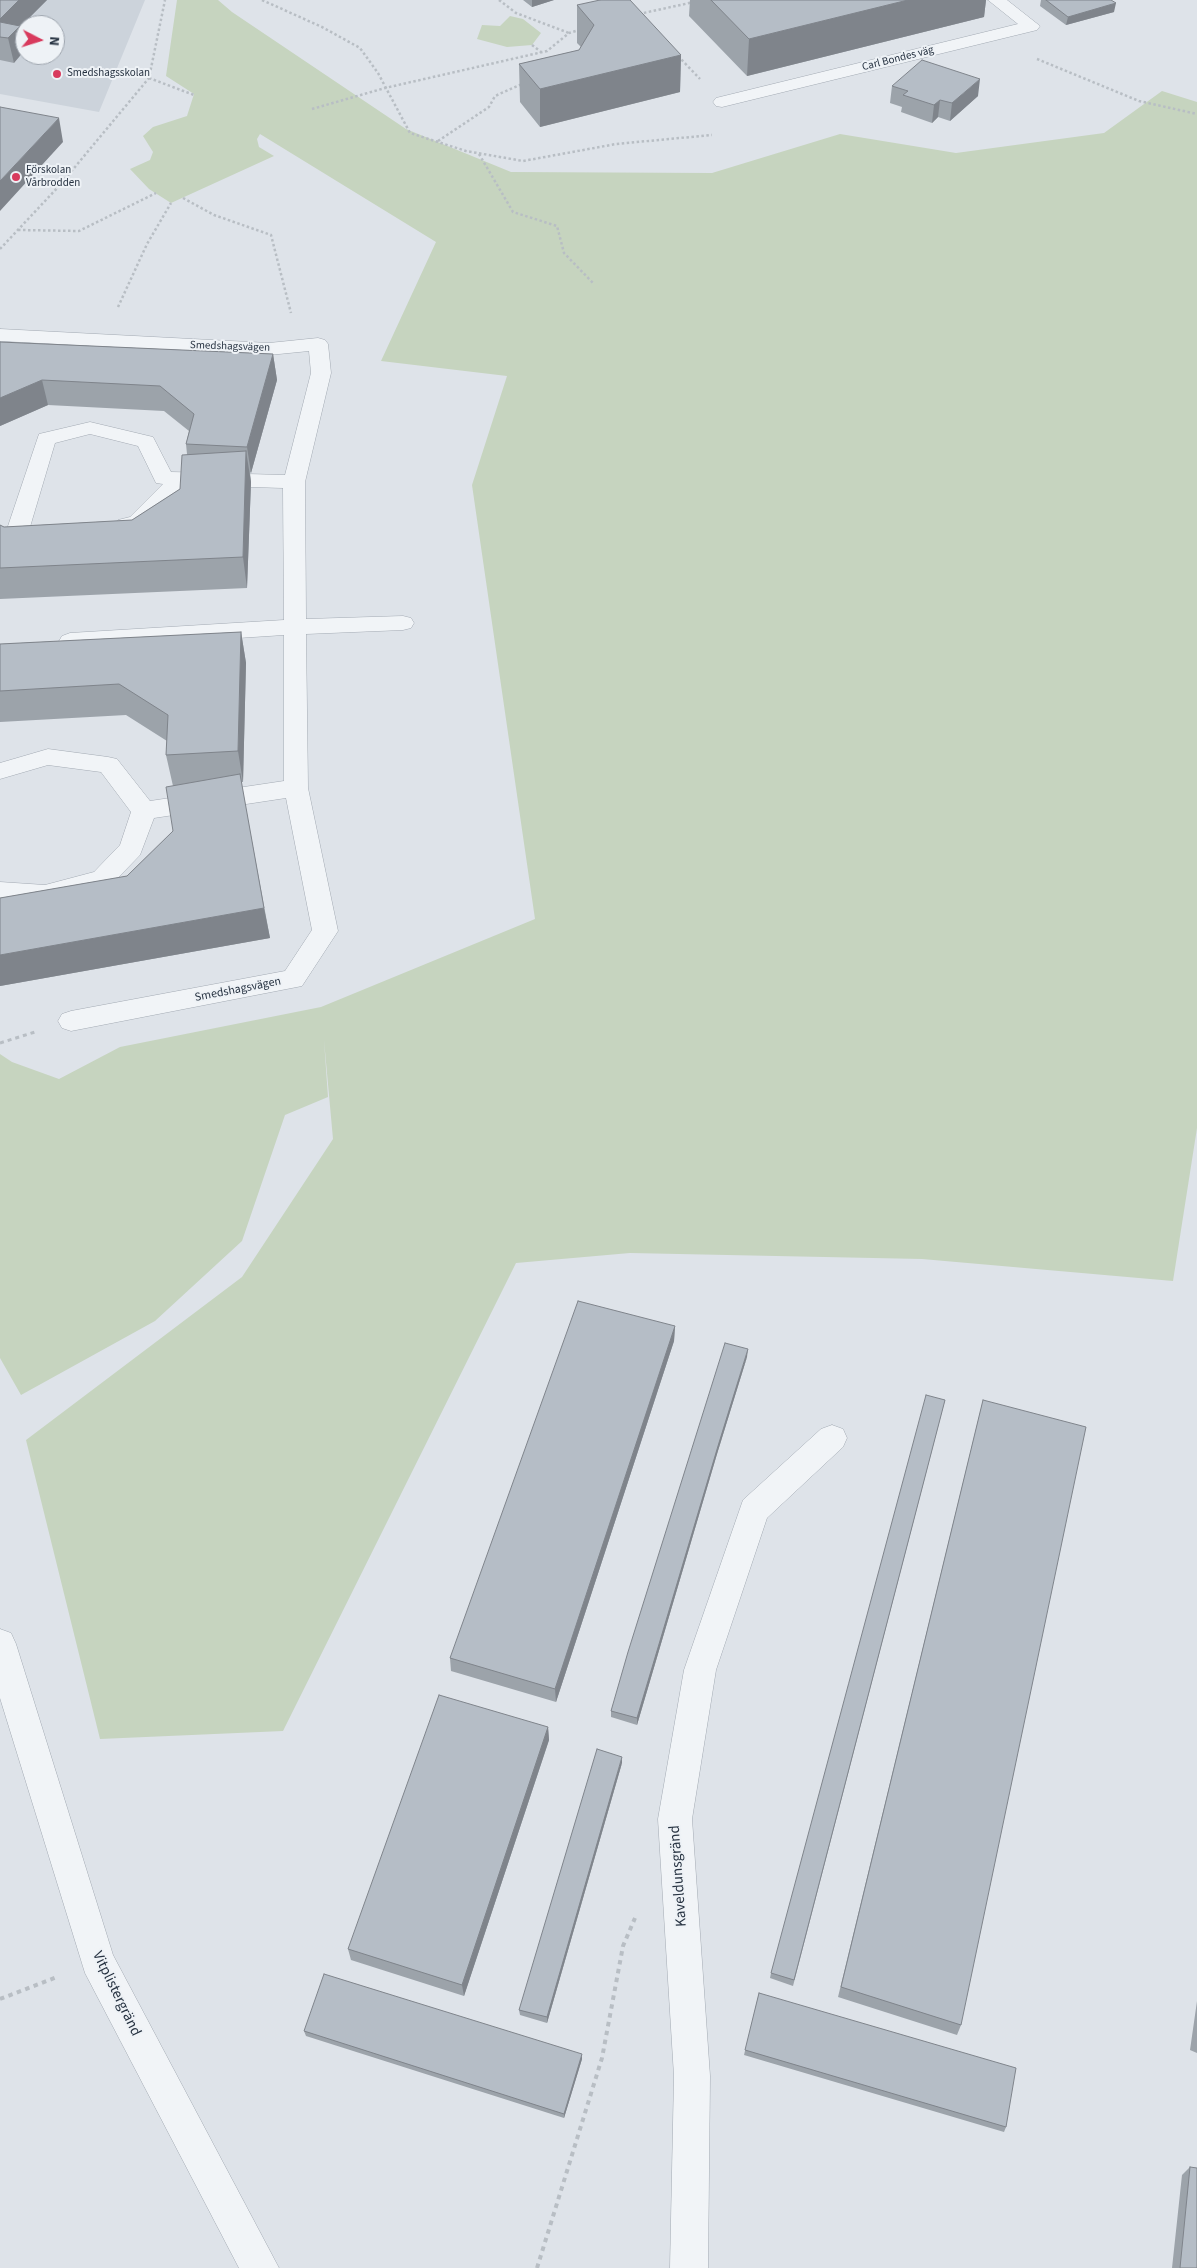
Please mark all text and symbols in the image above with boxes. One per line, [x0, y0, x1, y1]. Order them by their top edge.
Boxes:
north arrow [15, 15, 65, 65]
text: N [44, 36, 64, 47]
street label: Carl Bondes väg [861, 44, 935, 74]
place label: Smedshagsskolan [67, 67, 150, 81]
marker: Smedshagsskolan [51, 68, 63, 80]
place label: Förskolan Vårbrodden [26, 164, 80, 190]
marker: Förskolan Vårbrodden [10, 171, 22, 183]
street label: Smedshagsvägen [190, 339, 270, 355]
street label: Smedshagsvägen [194, 975, 282, 1005]
street label: Kaveldunsgränd [666, 1825, 692, 1927]
street label: Vitplistergränd [88, 1949, 144, 2039]

